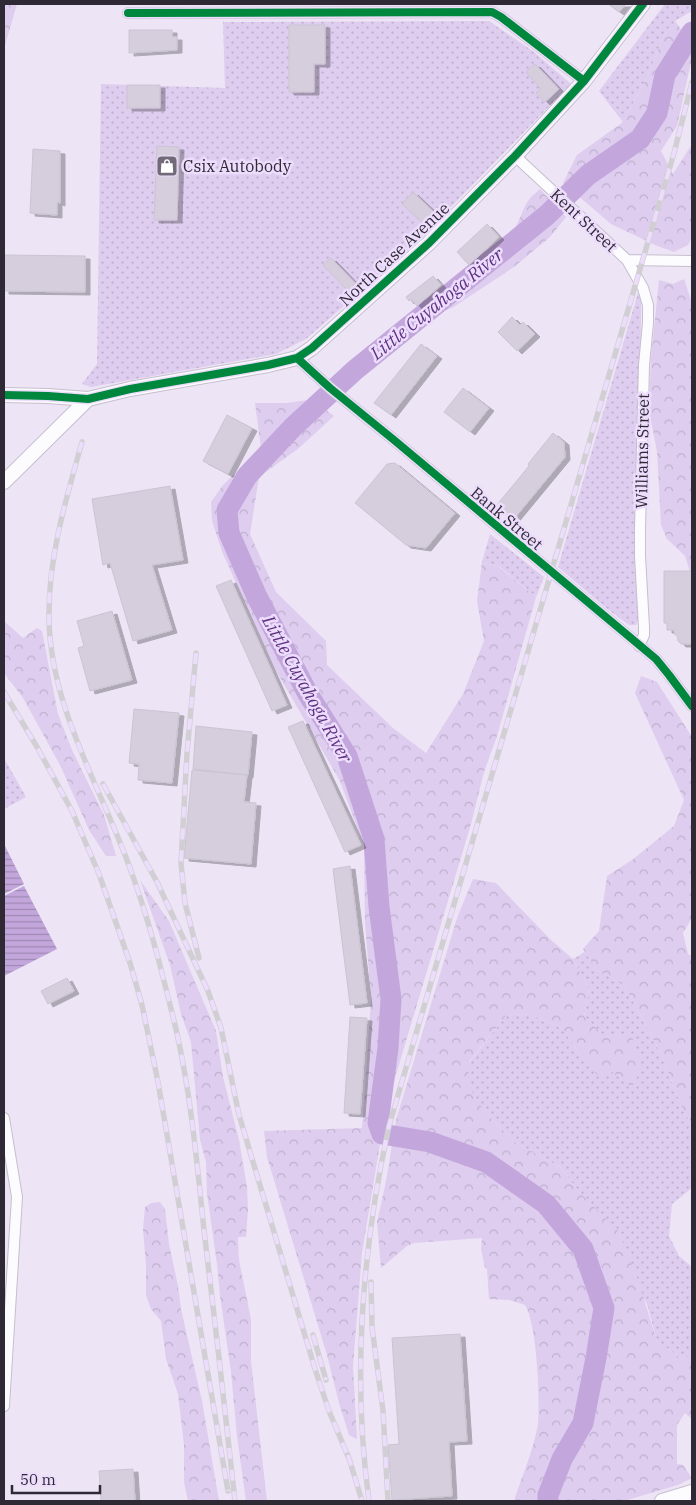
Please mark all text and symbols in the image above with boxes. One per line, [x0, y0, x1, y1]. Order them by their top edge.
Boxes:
shop icon: Csix Autobody [155, 154, 179, 178]
place label: Csix Autobody [183, 156, 292, 176]
street label: Kent Street [546, 184, 622, 256]
street label: North Case Avenue [335, 198, 453, 310]
water label: Little Cuyahoga River [365, 242, 509, 365]
street label: Williams Street [631, 393, 653, 509]
street label: Bank Street [467, 482, 547, 554]
water label: Little Cuyahoga River [257, 610, 358, 767]
scale bar [12, 1462, 100, 1494]
text: 50 m [20, 1470, 56, 1489]

